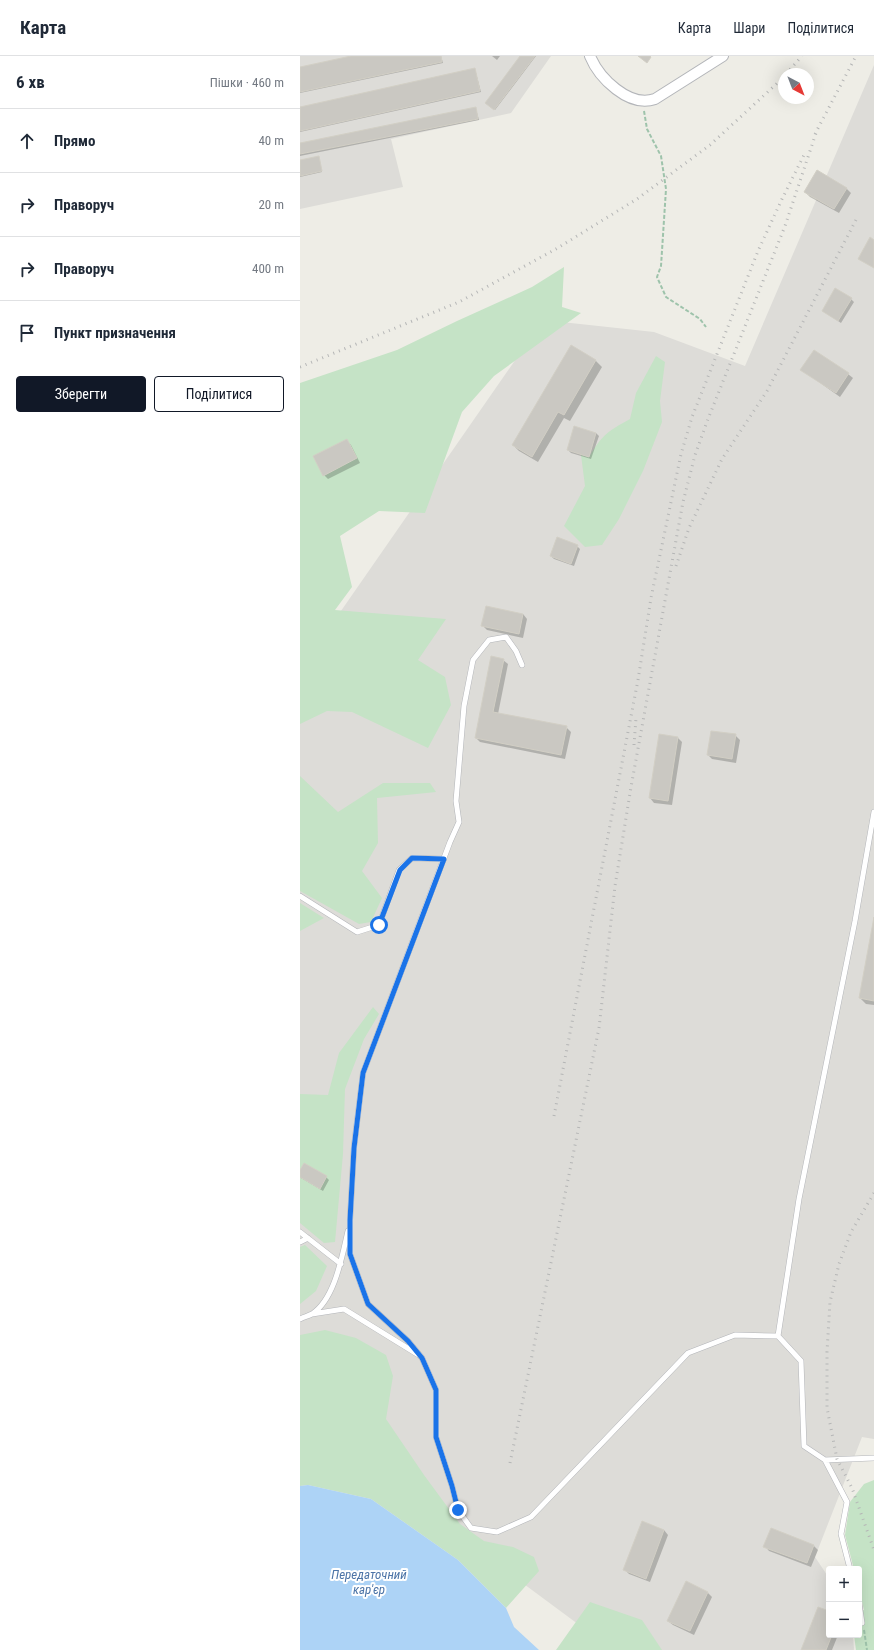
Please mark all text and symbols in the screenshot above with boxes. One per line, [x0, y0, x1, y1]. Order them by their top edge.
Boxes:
text: Карта [20, 16, 66, 39]
text: Карта [678, 20, 711, 36]
text: Шари [733, 20, 765, 36]
text: Поділитися [787, 20, 854, 36]
north arrow [778, 68, 814, 104]
text: 6 хв [16, 72, 45, 92]
text: Пішки · 460 m [210, 75, 284, 90]
icon: ahead [16, 130, 38, 152]
text: Прямо [54, 132, 95, 150]
text: 40 m [258, 133, 284, 148]
icon: right [16, 194, 38, 216]
text: Праворуч [54, 196, 114, 214]
text: 20 m [258, 197, 284, 212]
icon: right [16, 258, 38, 280]
text: Праворуч [54, 260, 114, 278]
text: 400 m [252, 261, 284, 276]
icon: arrive [16, 322, 38, 344]
text: Пункт призначення [54, 324, 176, 342]
button: Зберегти [16, 376, 146, 412]
button: Поділитися [154, 376, 284, 412]
route start [370, 916, 388, 934]
route end [449, 1501, 467, 1519]
map controls [826, 1566, 862, 1638]
button: + [826, 1566, 862, 1602]
water label: Передаточний кар'єр [331, 1567, 407, 1597]
button: − [826, 1602, 862, 1638]

